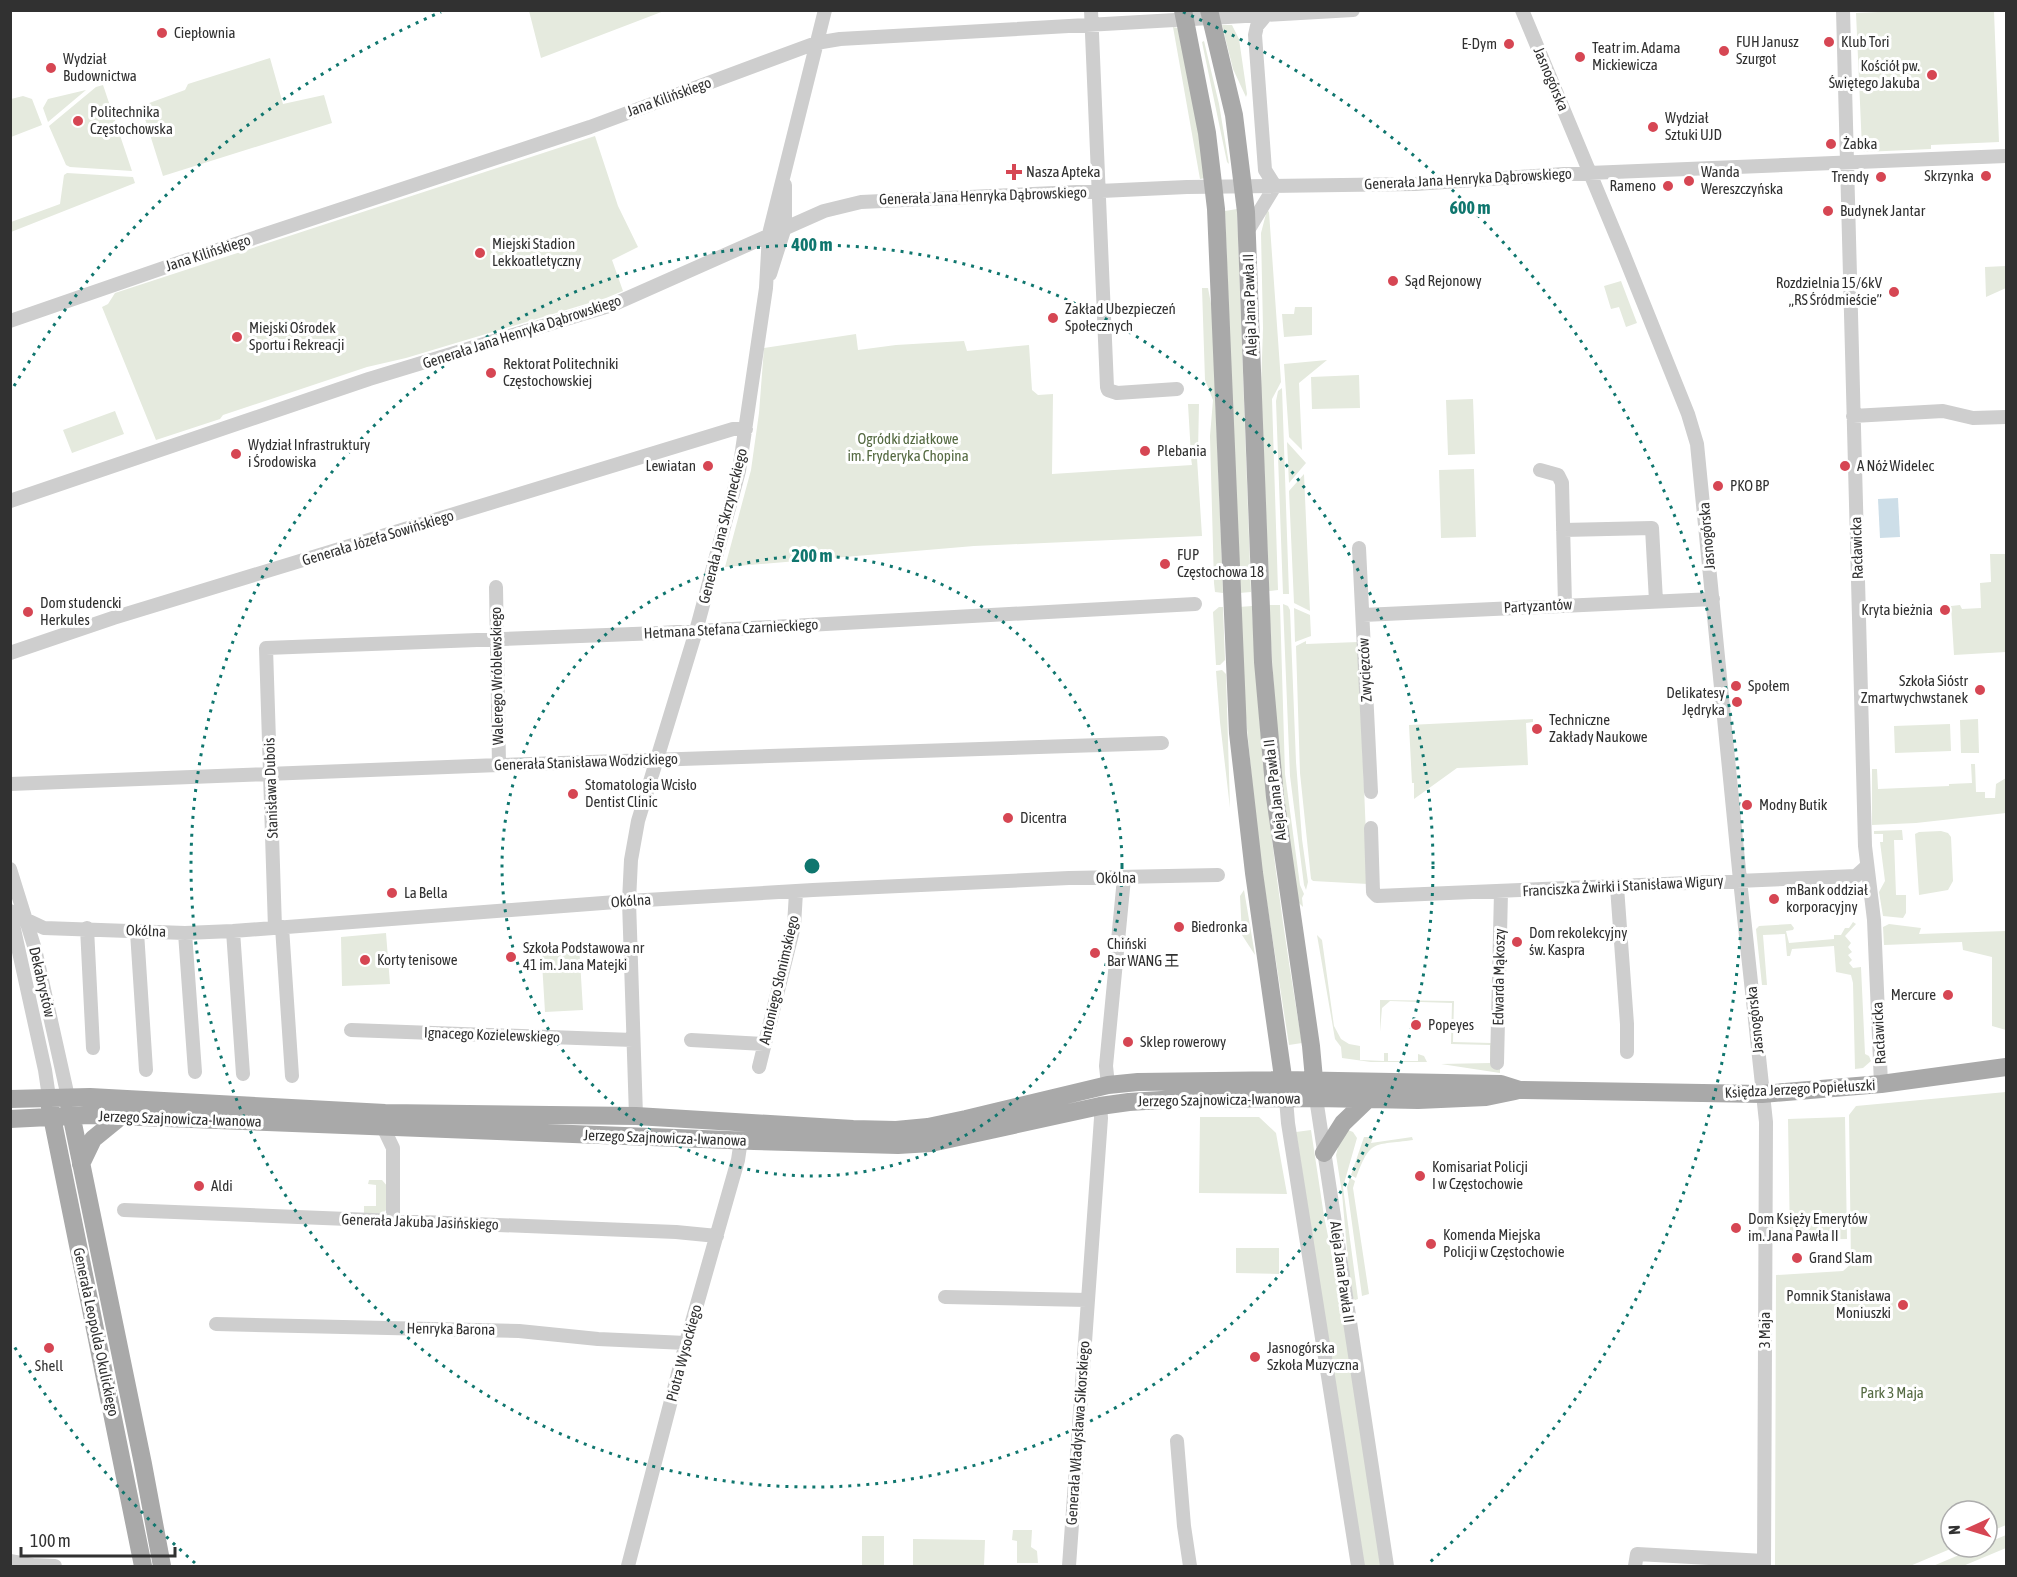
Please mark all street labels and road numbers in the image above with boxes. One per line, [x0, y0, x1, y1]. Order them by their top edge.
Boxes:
street label: Jasnogórska [1530, 44, 1573, 113]
street label: Jana Kilińskiego [624, 73, 713, 120]
street label: Generała Jana Henryka Dąbrowskiego [1364, 165, 1572, 192]
street label: Generała Jana Henryka Dąbrowskiego [879, 183, 1087, 208]
street label: Jana Kilińskiego [163, 231, 253, 274]
street label: Aleja Jana Pawła II [1239, 254, 1260, 356]
street label: Generała Jana Henryka Dąbrowskiego [420, 291, 623, 372]
street label: Generała Jana Skrzyneckiego [695, 447, 750, 605]
street label: Jasnogórska [1695, 501, 1718, 571]
street label: Generała Józefa Sowińskiego [300, 506, 456, 569]
street label: Racławicka [1847, 516, 1866, 580]
street label: Partyzantów [1503, 595, 1573, 616]
street label: Walerego Wróblewskiego [487, 607, 506, 745]
street label: Hetmana Stefana Czarnieckiego [643, 615, 819, 642]
street label: Zwycięzców [1354, 637, 1375, 703]
street label: Stanisława Dubois [260, 737, 281, 839]
street label: Aleja Jana Pawła II [1260, 738, 1289, 842]
street label: Generała Stanisława Wodzickiego [494, 750, 678, 773]
street label: Okólna [1096, 869, 1136, 886]
street label: Franciszka Żwirki i Stanisława Wigury [1522, 872, 1724, 899]
street label: Okólna [610, 891, 652, 910]
street label: Antoniego Słonimskiego [755, 914, 802, 1046]
street label: Okólna [126, 921, 166, 940]
street label: Edwarda Mąkoszy [1489, 928, 1508, 1026]
street label: Dekabrystów [26, 945, 59, 1019]
street label: Jasnogórska [1742, 985, 1767, 1055]
street label: Racławicka [1868, 1001, 1889, 1065]
street label: Ignacego Kozielewskiego [424, 1024, 560, 1045]
street label: Księdza Jerzego Popiełuszki [1724, 1076, 1876, 1101]
street label: Jerzego Szajnowicza-Iwanowa [1137, 1090, 1301, 1109]
street label: Jerzego Szajnowicza-Iwanowa [98, 1107, 262, 1130]
street label: Jerzego Szajnowicza-Iwanowa [583, 1126, 747, 1149]
street label: Generała Jakuba Jasińskiego [341, 1210, 499, 1233]
street label: Aleja Jana Pawła II [1327, 1220, 1358, 1324]
street label: Generała Leopolda Okulickiego [70, 1246, 123, 1418]
street label: Piotra Wysockiego [662, 1303, 705, 1403]
street label: 3 Maja [1756, 1312, 1773, 1348]
street label: Henryka Barona [406, 1319, 496, 1338]
street label: Generała Władysława Sikorskiego [1063, 1340, 1092, 1526]

